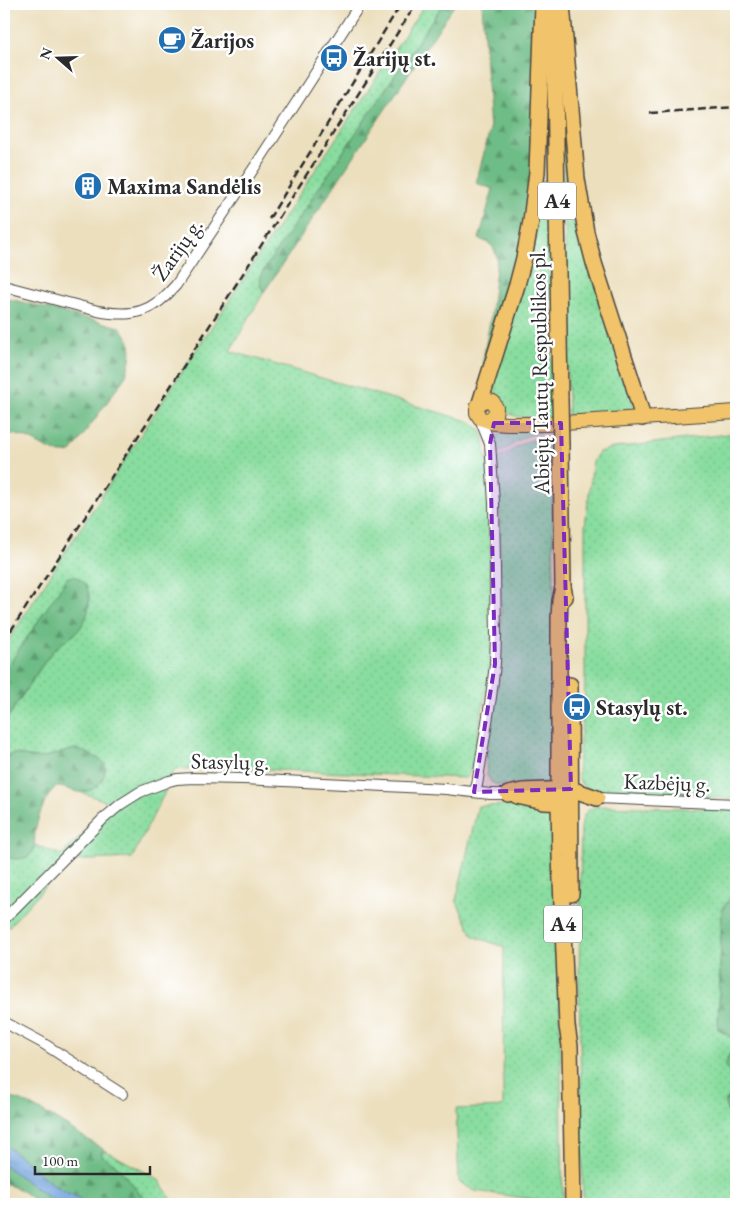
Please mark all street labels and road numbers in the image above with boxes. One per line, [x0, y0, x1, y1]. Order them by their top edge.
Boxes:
road number: A4 [538, 182, 576, 220]
street label: Žarijų g. [145, 212, 209, 286]
street label: Abiejų Tautų Respublikos pl. [523, 247, 556, 496]
street label: Stasylų g. [191, 746, 269, 777]
street label: Kazbėjų g. [623, 766, 711, 799]
road number: A4 [544, 906, 582, 942]

